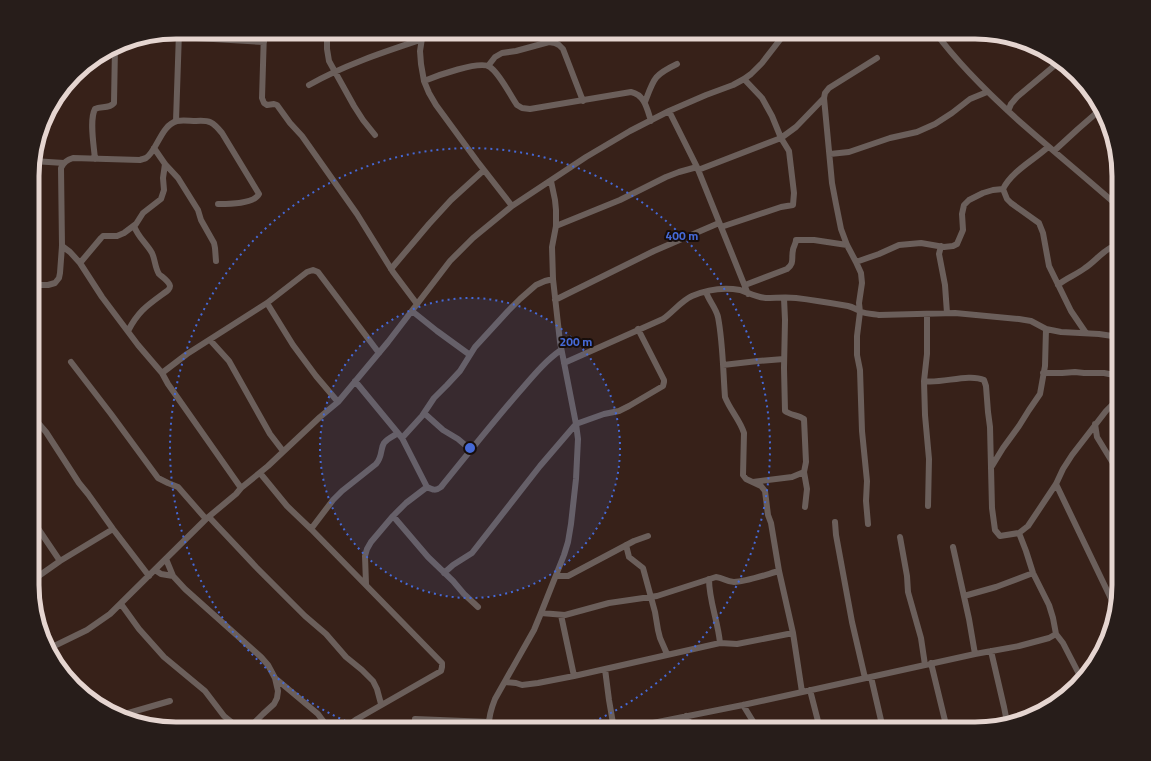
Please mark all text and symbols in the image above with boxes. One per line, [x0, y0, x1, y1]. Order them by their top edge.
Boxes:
text: 400 m [666, 226, 698, 245]
text: 200 m [560, 332, 592, 351]
centre of rings [463, 441, 477, 455]

